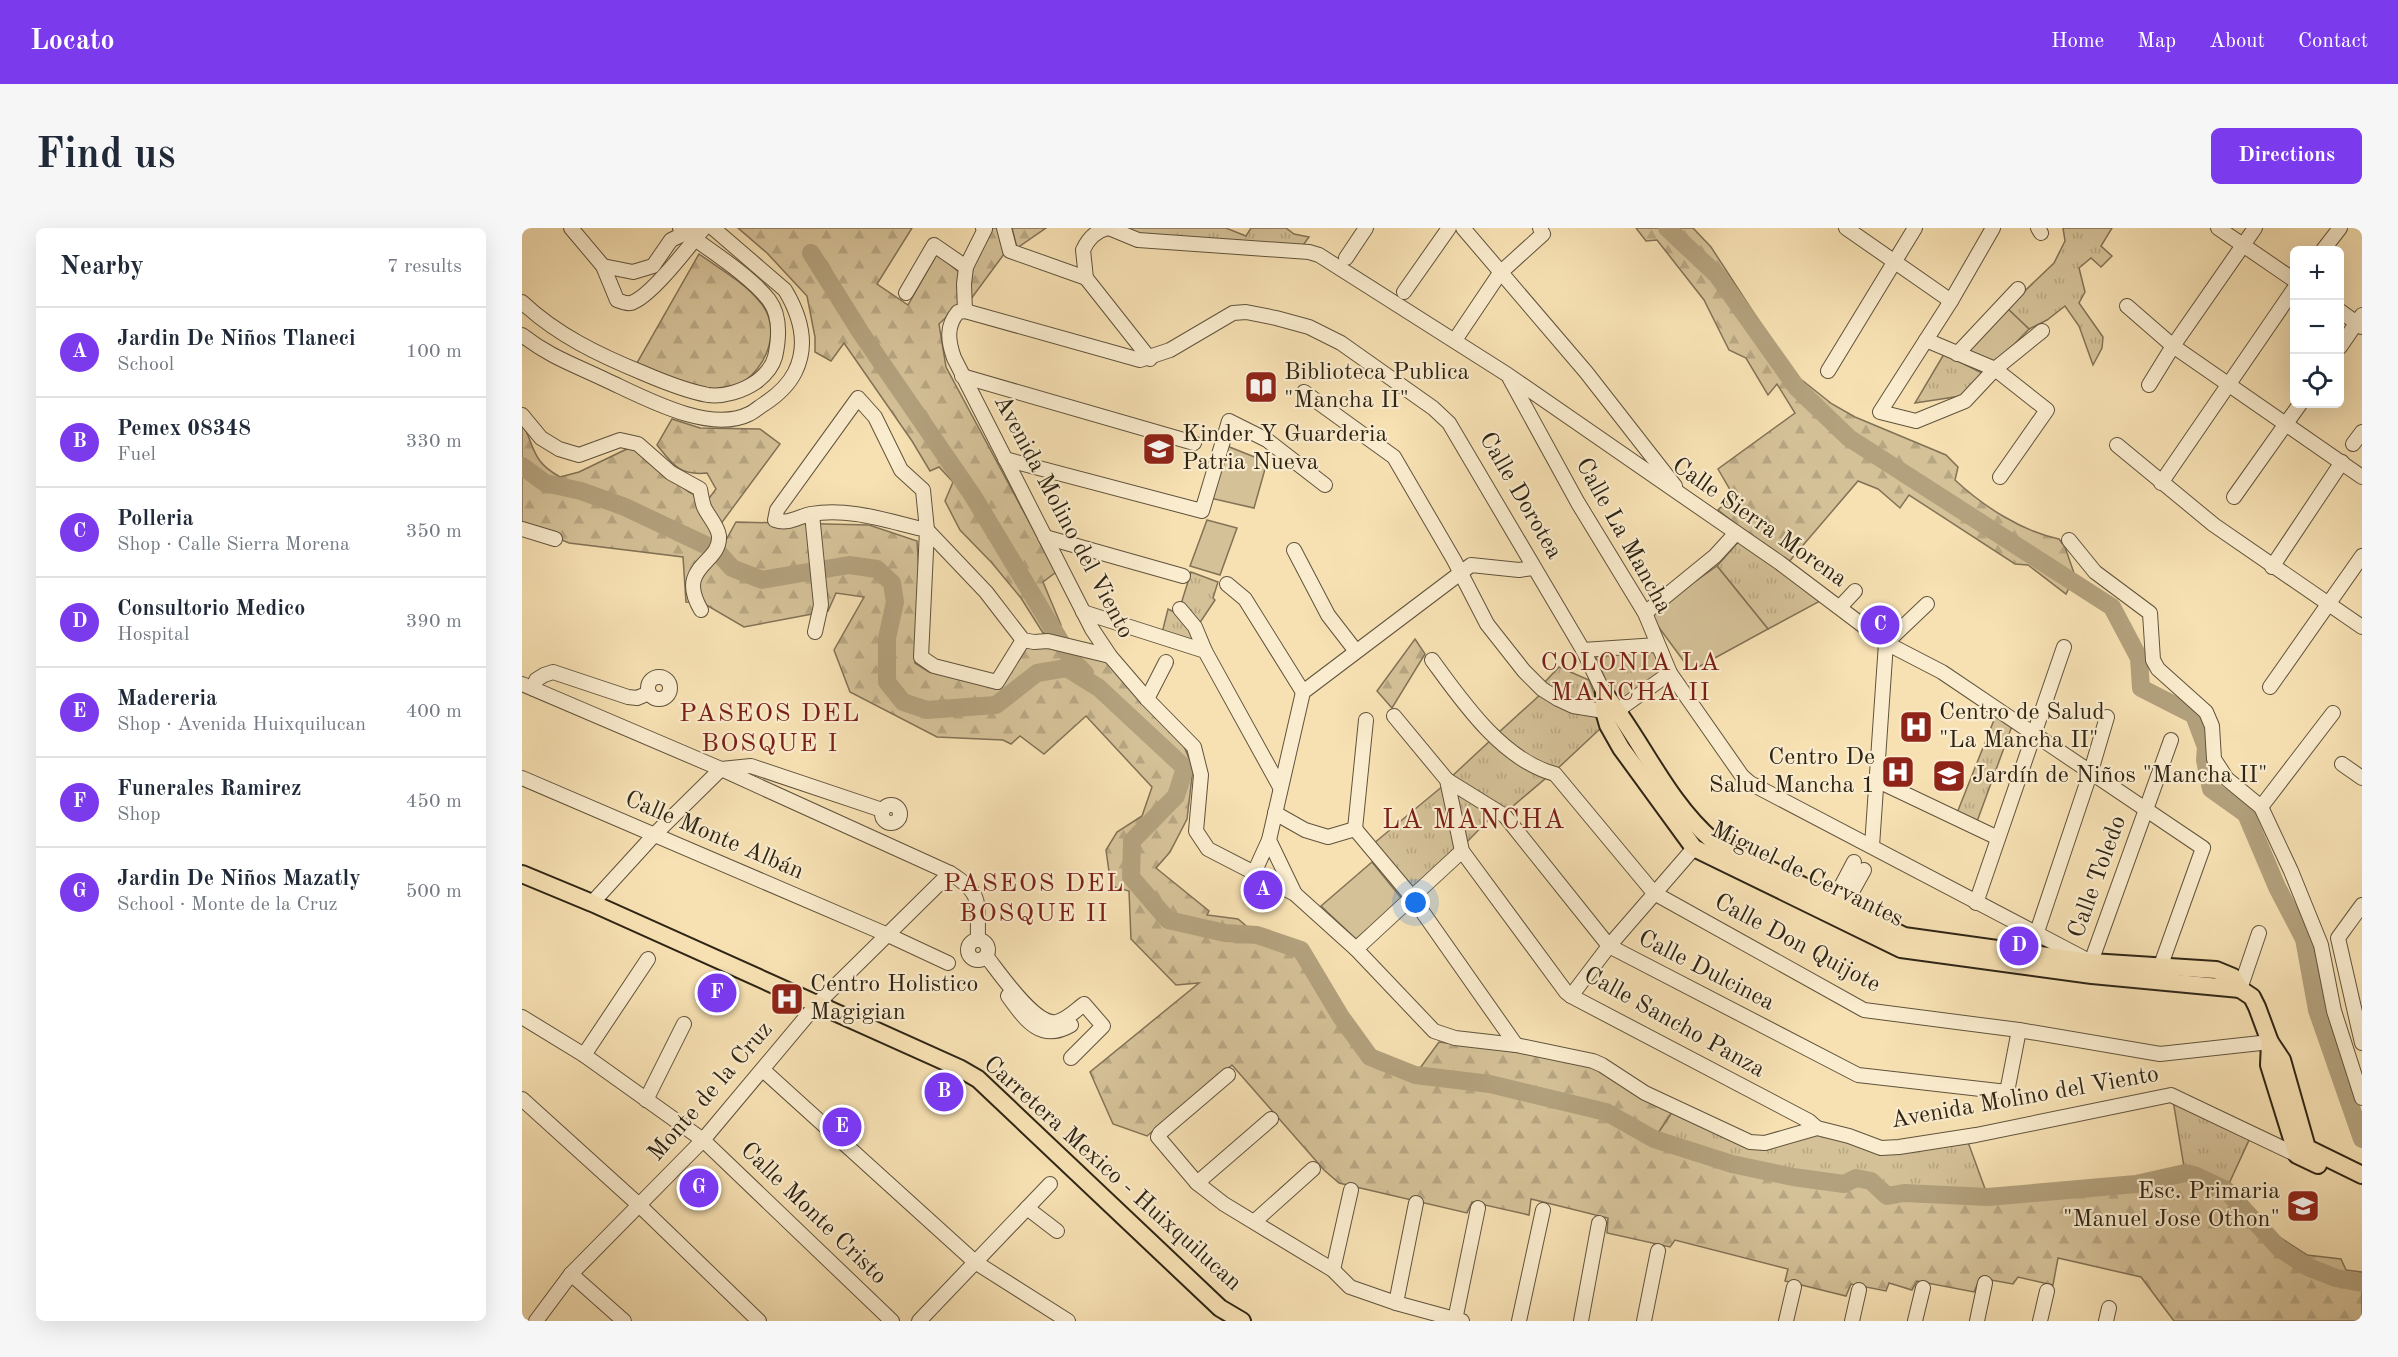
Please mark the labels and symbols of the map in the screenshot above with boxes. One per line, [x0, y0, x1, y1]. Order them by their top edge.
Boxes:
place label: Biblioteca Publica "Mancha II" [1284, 361, 1470, 413]
library icon: Biblioteca Publica "Mancha II" [1243, 369, 1279, 405]
street label: Avenida Molino del Viento [989, 391, 1137, 643]
place label: Kinder Y Guarderia Patria Nueva [1182, 423, 1388, 475]
street label: Calle Dorotea [1474, 428, 1566, 564]
school or university icon: Kinder Y Guarderia Patria Nueva [1141, 431, 1177, 467]
street label: Calle La Mancha [1570, 454, 1676, 618]
street label: Calle Sierra Morena [1667, 454, 1851, 592]
pin: C [1860, 602, 1900, 648]
district label: COLONIA LA MANCHA II [1541, 650, 1721, 706]
district label: PASEOS DEL BOSQUE I [679, 701, 861, 757]
place label: Centro de Salud "La Mancha II" [1939, 701, 2105, 753]
hospital icon: Centro de Salud "La Mancha II" [1898, 709, 1934, 745]
place label: Centro De Salud Mancha 1 [1709, 746, 1875, 798]
hospital icon: Centro De Salud Mancha 1 [1880, 754, 1916, 790]
school or university icon: Jardín de Niños "Mancha II" [1931, 758, 1967, 794]
place label: Jardín de Niños "Mancha II" [1972, 764, 2267, 788]
street label: Calle Monte Albán [621, 787, 807, 885]
district label: LA MANCHA [1382, 807, 1566, 834]
street label: Calle Toledo [2065, 813, 2131, 941]
street label: Miguel de Cervantes [1707, 818, 1907, 932]
pin: A [1244, 868, 1282, 912]
district label: PASEOS DEL BOSQUE II [943, 871, 1125, 927]
your location [1401, 888, 1430, 917]
street label: Calle Don Quijote [1710, 890, 1884, 998]
pin: D [2000, 924, 2038, 968]
street label: Calle Dulcinea [1634, 926, 1778, 1016]
street label: Calle Sancho Panza [1579, 963, 1769, 1083]
pin: F [698, 970, 736, 1016]
place label: Centro Holistico Magigian [810, 973, 978, 1025]
hospital icon: Centro Holistico Magigian [769, 981, 805, 1017]
street label: Monte de la Cruz [644, 1018, 778, 1166]
street label: Carretera Mexico - Huixquilucan [978, 1052, 1246, 1296]
street label: Avenida Molino del Viento [1889, 1063, 2161, 1133]
pin: B [924, 1070, 964, 1114]
pin: E [822, 1104, 862, 1150]
street label: Calle Monte Cristo [735, 1138, 891, 1290]
pin: G [680, 1166, 718, 1210]
place label: Esc. Primaria "Manuel Jose Othon" [2063, 1180, 2280, 1232]
school or university icon: Esc. Primaria "Manuel Jose Othon" [2285, 1188, 2321, 1224]

